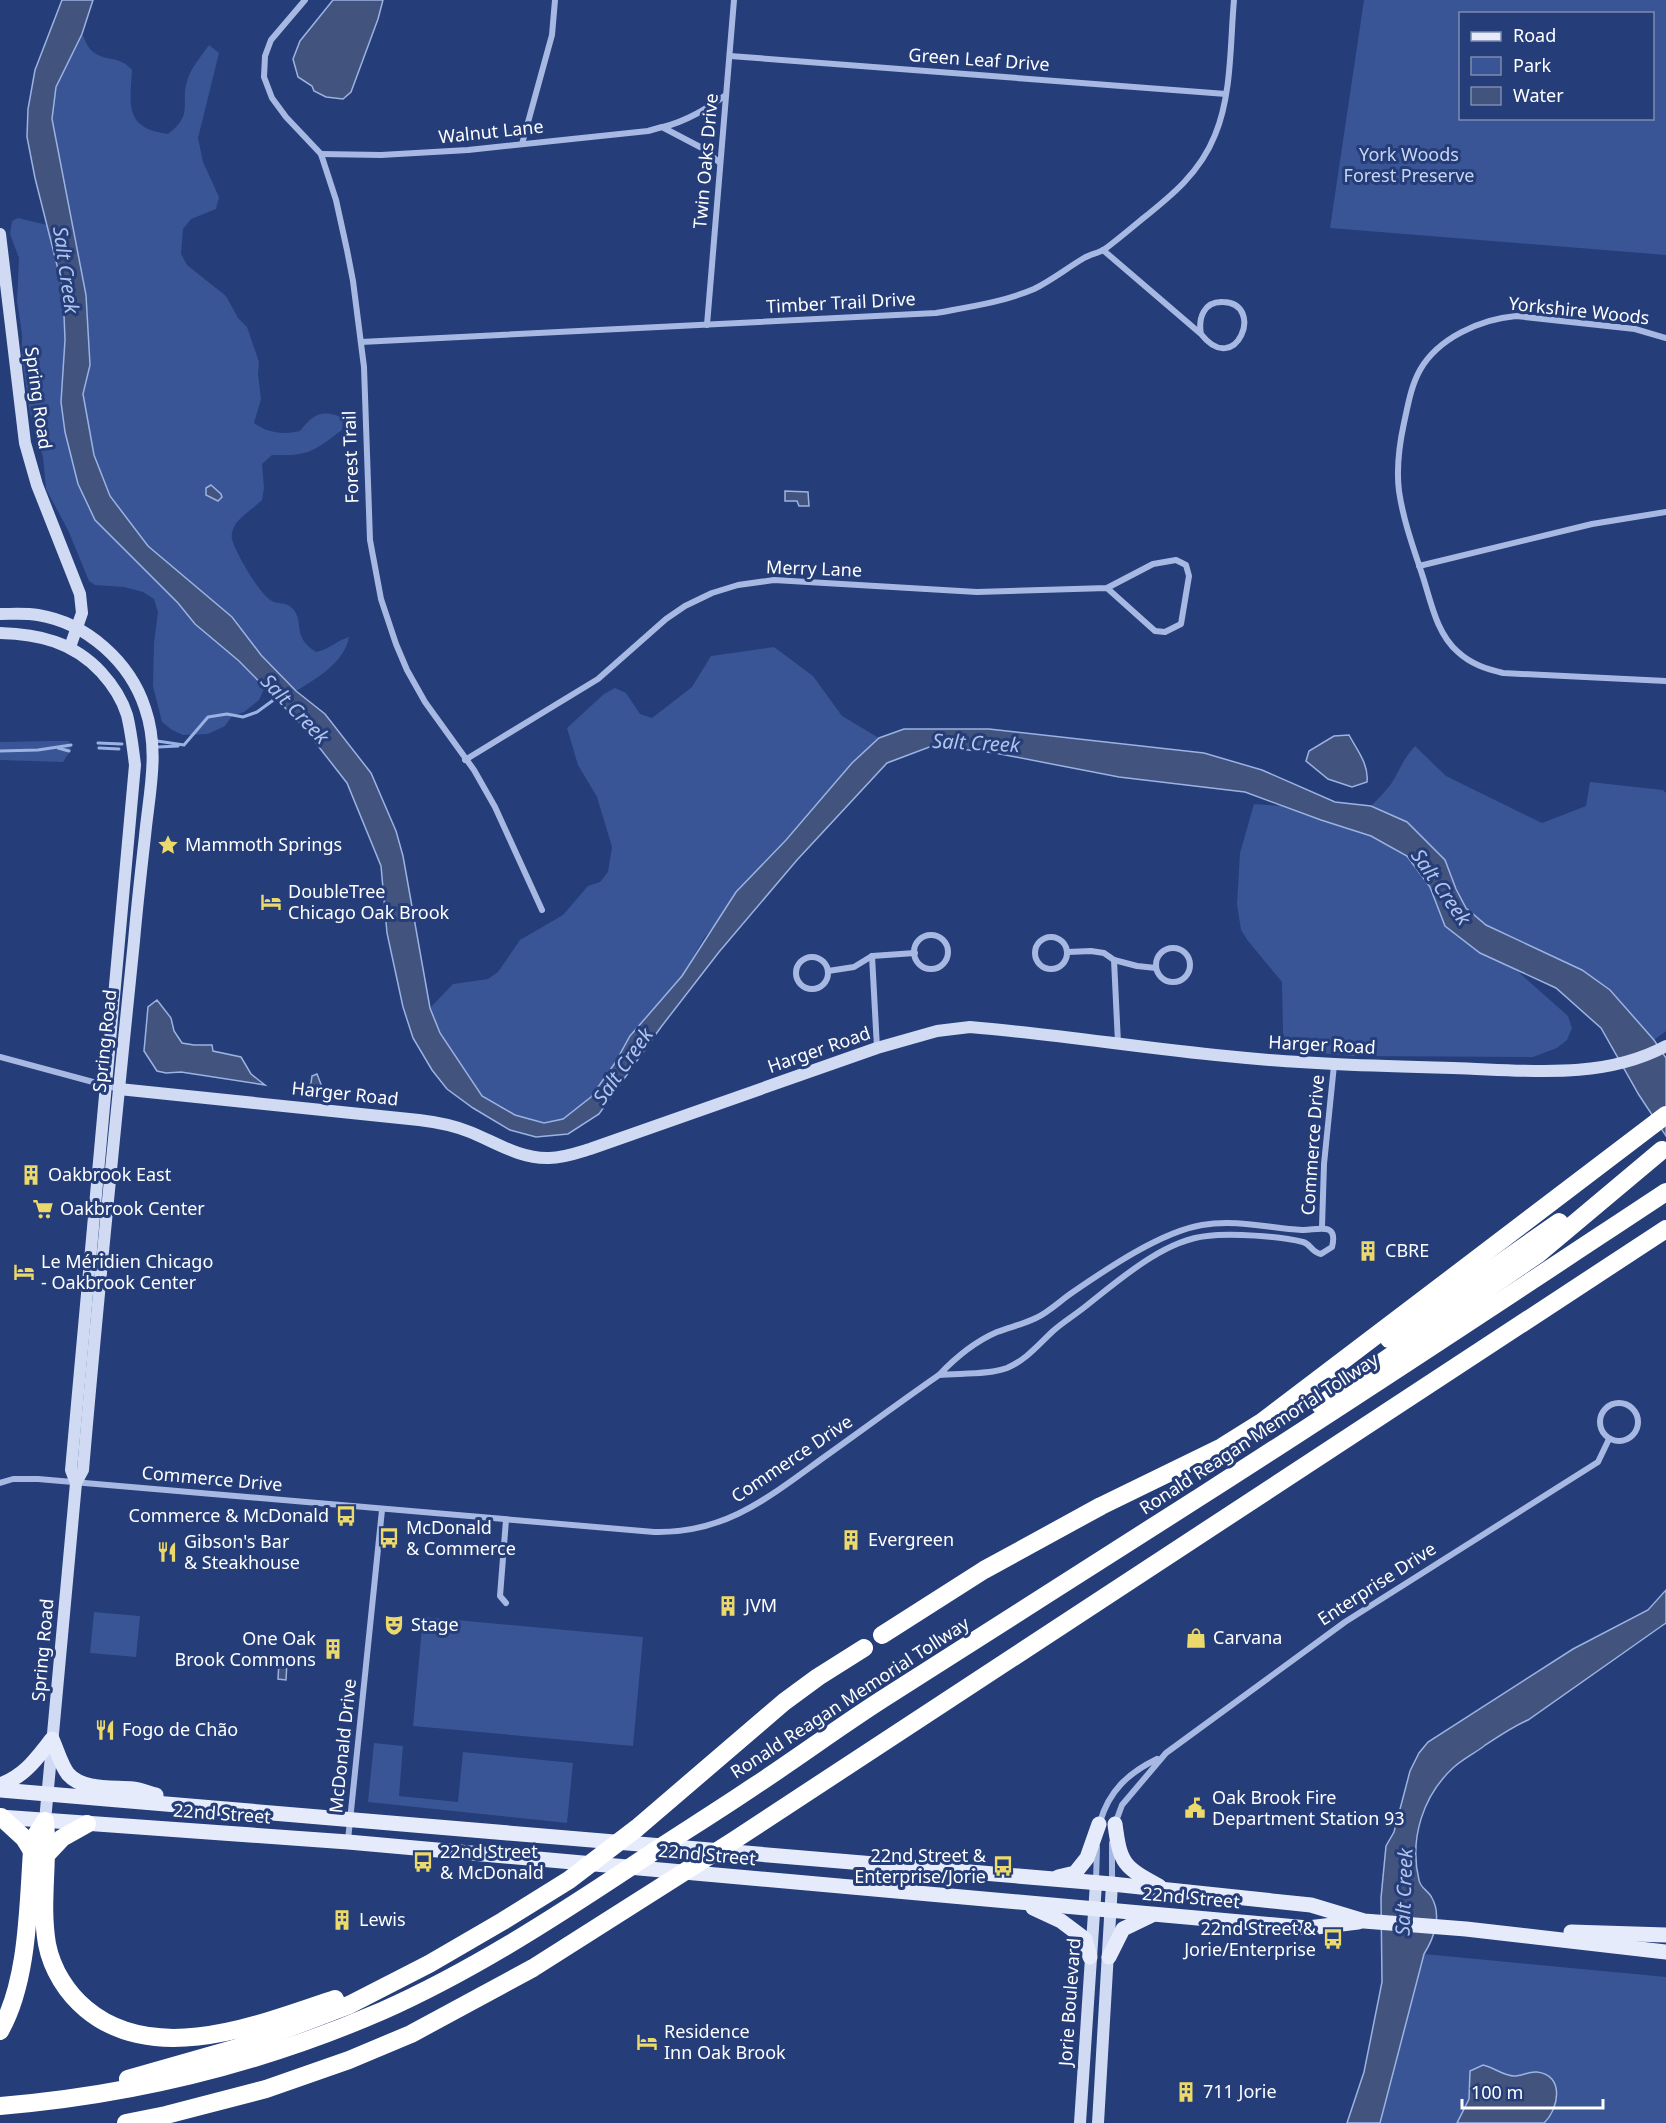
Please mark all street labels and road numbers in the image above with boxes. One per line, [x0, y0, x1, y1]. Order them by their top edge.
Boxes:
street label: Green Leaf Drive [908, 42, 1050, 76]
street label: Twin Oaks Drive [687, 92, 723, 230]
street label: Walnut Lane [437, 114, 545, 148]
street label: Timber Trail Drive [766, 286, 916, 318]
street label: Yorkshire Woods [1508, 291, 1651, 329]
street label: Spring Road [20, 345, 58, 451]
street label: Forest Trail [336, 410, 364, 504]
street label: Merry Lane [766, 554, 862, 582]
street label: Spring Road [87, 988, 121, 1093]
street label: Harger Road [764, 1020, 873, 1078]
street label: Harger Road [1268, 1029, 1376, 1059]
street label: Commerce Drive [1295, 1074, 1329, 1216]
street label: Harger Road [291, 1075, 400, 1111]
street label: Ronald Reagan Memorial Tollway [1134, 1346, 1383, 1520]
street label: Commerce Drive [726, 1409, 857, 1508]
street label: Commerce Drive [141, 1460, 283, 1496]
street label: Enterprise Drive [1313, 1536, 1440, 1630]
street label: Spring Road [26, 1597, 58, 1702]
street label: Ronald Reagan Memorial Tollway [725, 1610, 974, 1784]
street label: McDonald Drive [323, 1677, 361, 1814]
street label: 22nd Street [172, 1798, 272, 1828]
street label: 22nd Street [657, 1838, 757, 1870]
street label: 22nd Street [1141, 1881, 1241, 1913]
street label: Jorie Boulevard [1052, 1937, 1085, 2069]

